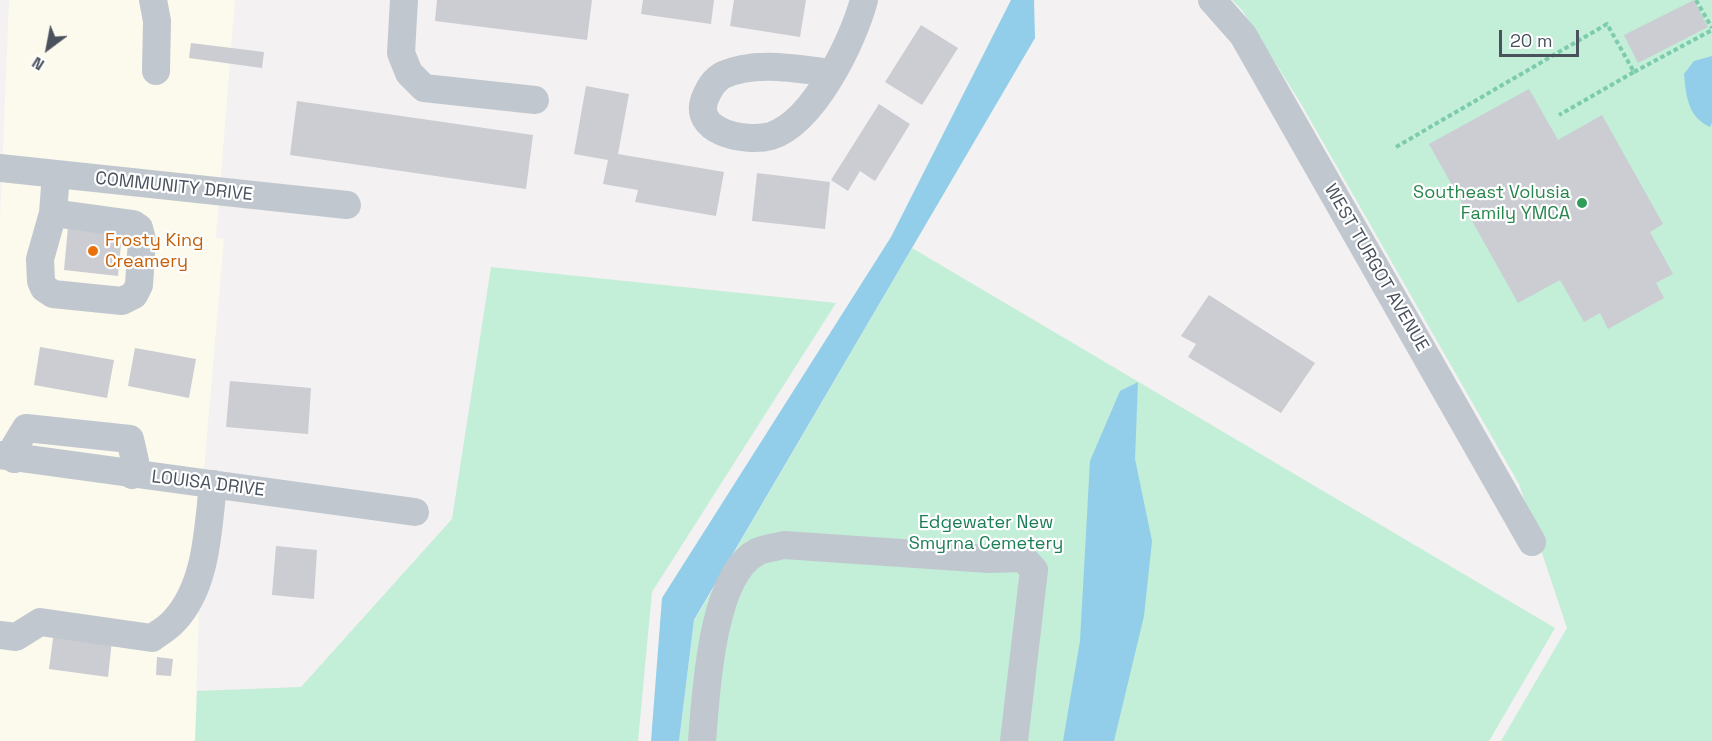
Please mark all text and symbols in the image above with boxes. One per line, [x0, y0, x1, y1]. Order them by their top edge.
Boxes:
north arrow [18, 18, 78, 78]
scale bar [1502, 18, 1582, 56]
text: 20 m [1510, 29, 1553, 52]
text: N [28, 52, 48, 75]
street label: COMMUNITY DRIVE [94, 168, 254, 206]
street label: WEST TURGOT AVENUE [1319, 180, 1433, 356]
place label: Southeast Volusia Family YMCA [1413, 182, 1570, 224]
marker: Southeast Volusia Family YMCA [1575, 196, 1589, 210]
place label: Frosty King Creamery [105, 230, 203, 272]
marker: Frosty King Creamery [86, 244, 100, 258]
street label: LOUISA DRIVE [150, 466, 266, 502]
park label: Edgewater New Smyrna Cemetery [909, 512, 1063, 554]

